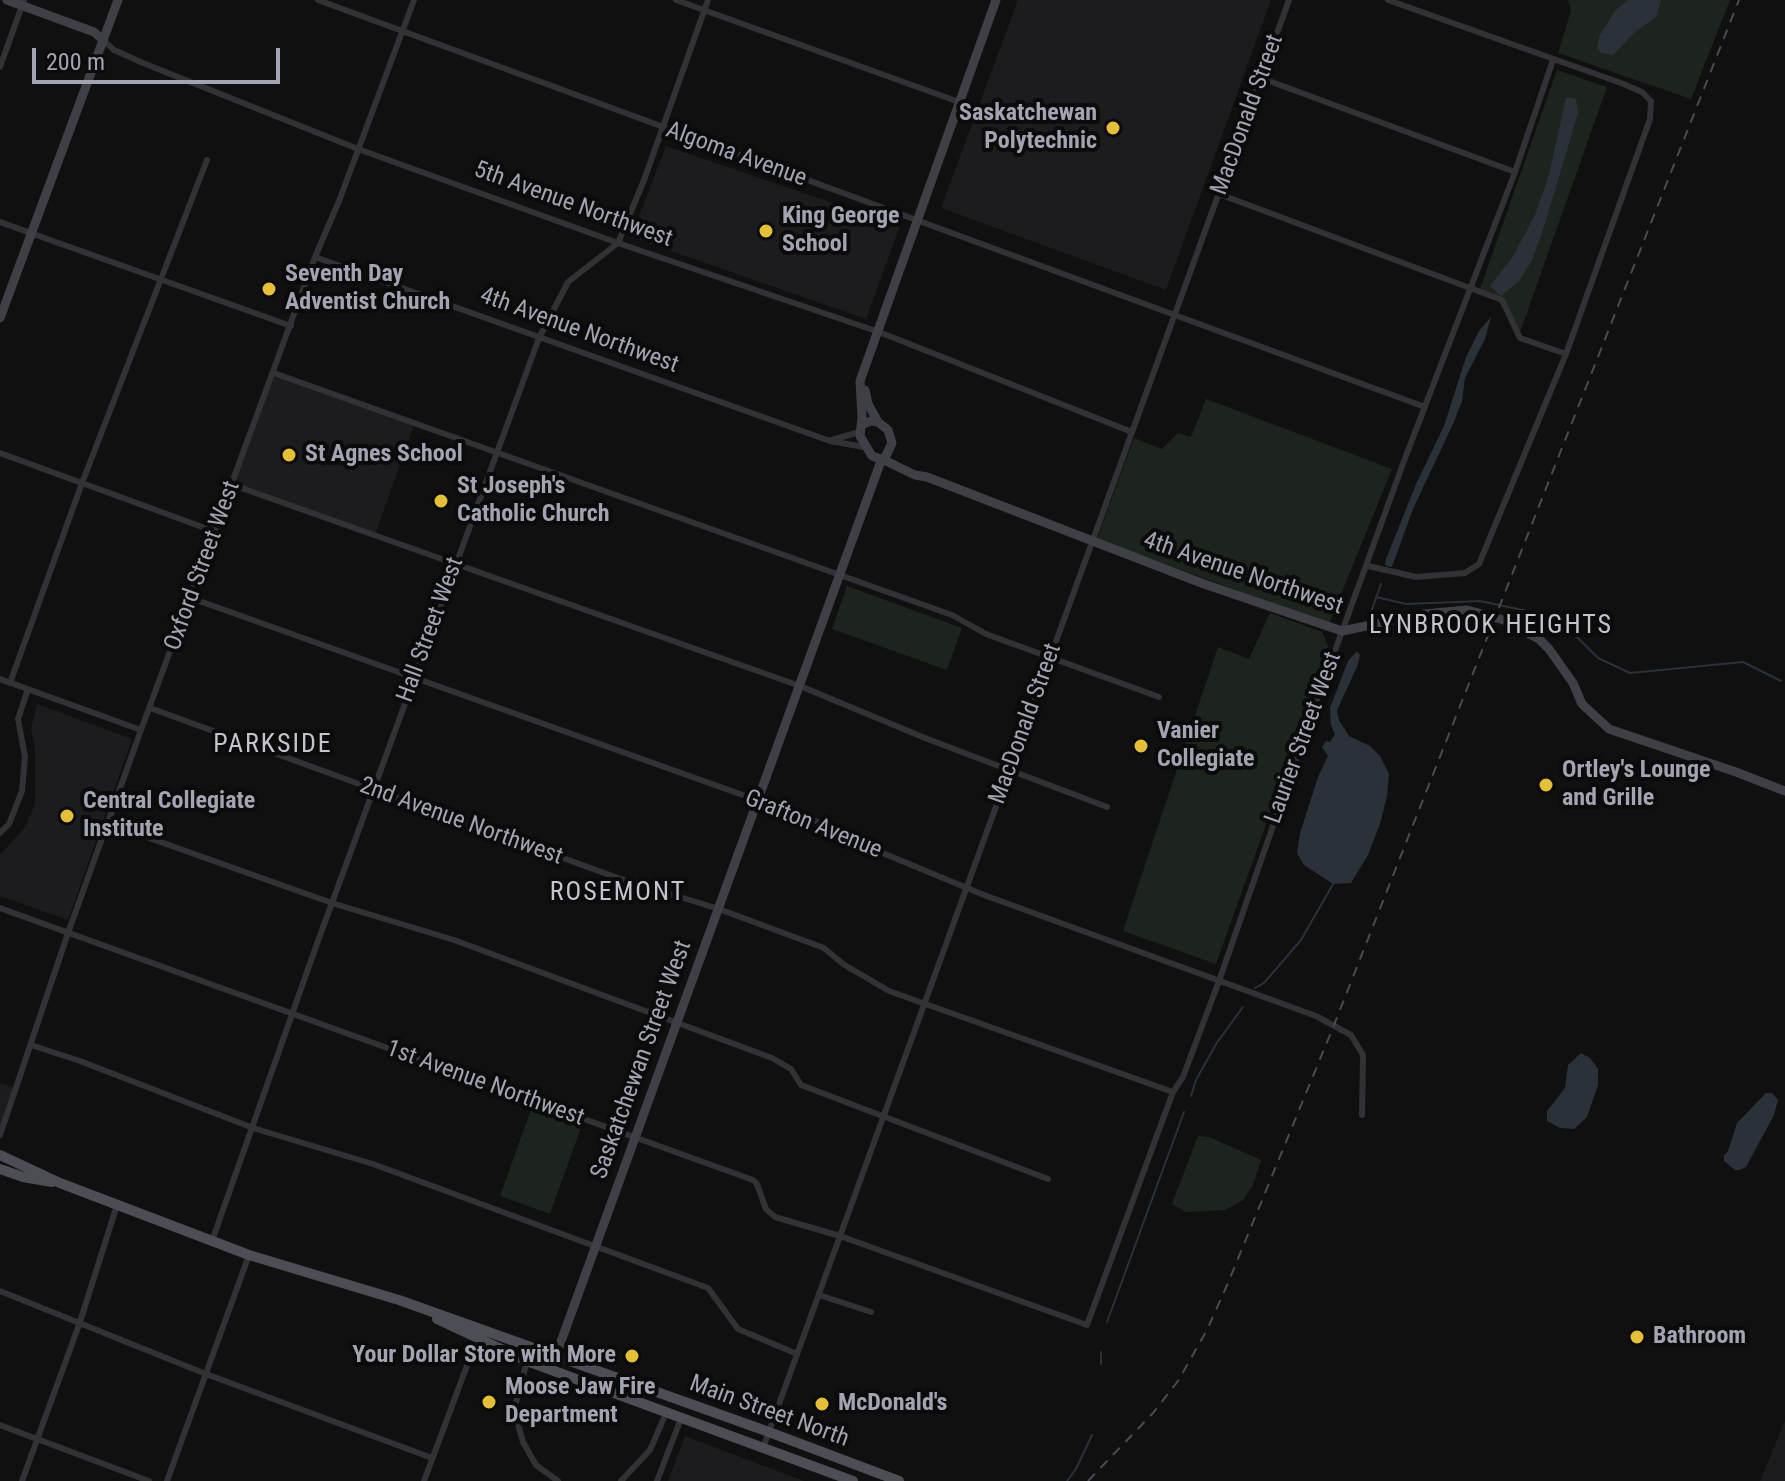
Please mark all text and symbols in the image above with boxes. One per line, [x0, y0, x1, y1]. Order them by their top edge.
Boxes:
street label: MacDonald Street [1206, 31, 1290, 199]
scale bar [36, 32, 284, 82]
text: 200 m [46, 48, 105, 76]
place label: Saskatchewan Polytechnic [959, 100, 1097, 156]
street label: Algoma Avenue [662, 116, 810, 194]
marker: Saskatchewan Polytechnic [1104, 119, 1122, 137]
street label: 5th Avenue Northwest [470, 156, 676, 254]
place label: King George School [782, 203, 900, 259]
marker: King George School [757, 222, 775, 240]
place label: Seventh Day Adventist Church [285, 261, 450, 317]
marker: Seventh Day Adventist Church [260, 280, 278, 298]
street label: 4th Avenue Northwest [476, 282, 682, 380]
place label: St Agnes School [305, 441, 463, 469]
marker: St Agnes School [280, 446, 298, 464]
place label: St Joseph's Catholic Church [457, 473, 610, 529]
street label: Oxford Street West [159, 477, 247, 655]
marker: St Joseph's Catholic Church [432, 492, 450, 510]
street label: 4th Avenue Northwest [1139, 526, 1347, 622]
street label: Hall Street West [391, 554, 471, 706]
district label: LYNBROOK HEIGHTS [1369, 610, 1613, 642]
street label: MacDonald Street [984, 640, 1068, 808]
street label: Laurier Street West [1260, 648, 1348, 828]
place label: Vanier Collegiate [1157, 718, 1254, 774]
district label: PARKSIDE [213, 729, 333, 761]
marker: Vanier Collegiate [1132, 737, 1150, 755]
place label: Ortley's Lounge and Grille [1562, 757, 1710, 813]
street label: 2nd Avenue Northwest [356, 772, 566, 872]
marker: Ortley's Lounge and Grille [1537, 776, 1555, 794]
street label: Grafton Avenue [740, 784, 886, 866]
place label: Central Collegiate Institute [83, 788, 255, 844]
marker: Central Collegiate Institute [58, 807, 76, 825]
district label: ROSEMONT [550, 877, 686, 909]
street label: Saskatchewan Street West [585, 937, 699, 1183]
street label: 1st Avenue Northwest [382, 1035, 588, 1133]
place label: Bathroom [1653, 1323, 1746, 1351]
marker: Bathroom [1628, 1328, 1646, 1346]
place label: Your Dollar Store with More [352, 1342, 616, 1370]
marker: Your Dollar Store with More [623, 1347, 641, 1365]
street label: Main Street North [685, 1370, 853, 1454]
place label: Moose Jaw Fire Department [505, 1374, 655, 1430]
place label: McDonald's [838, 1390, 947, 1418]
marker: Moose Jaw Fire Department [480, 1393, 498, 1411]
marker: McDonald's [813, 1395, 831, 1413]

